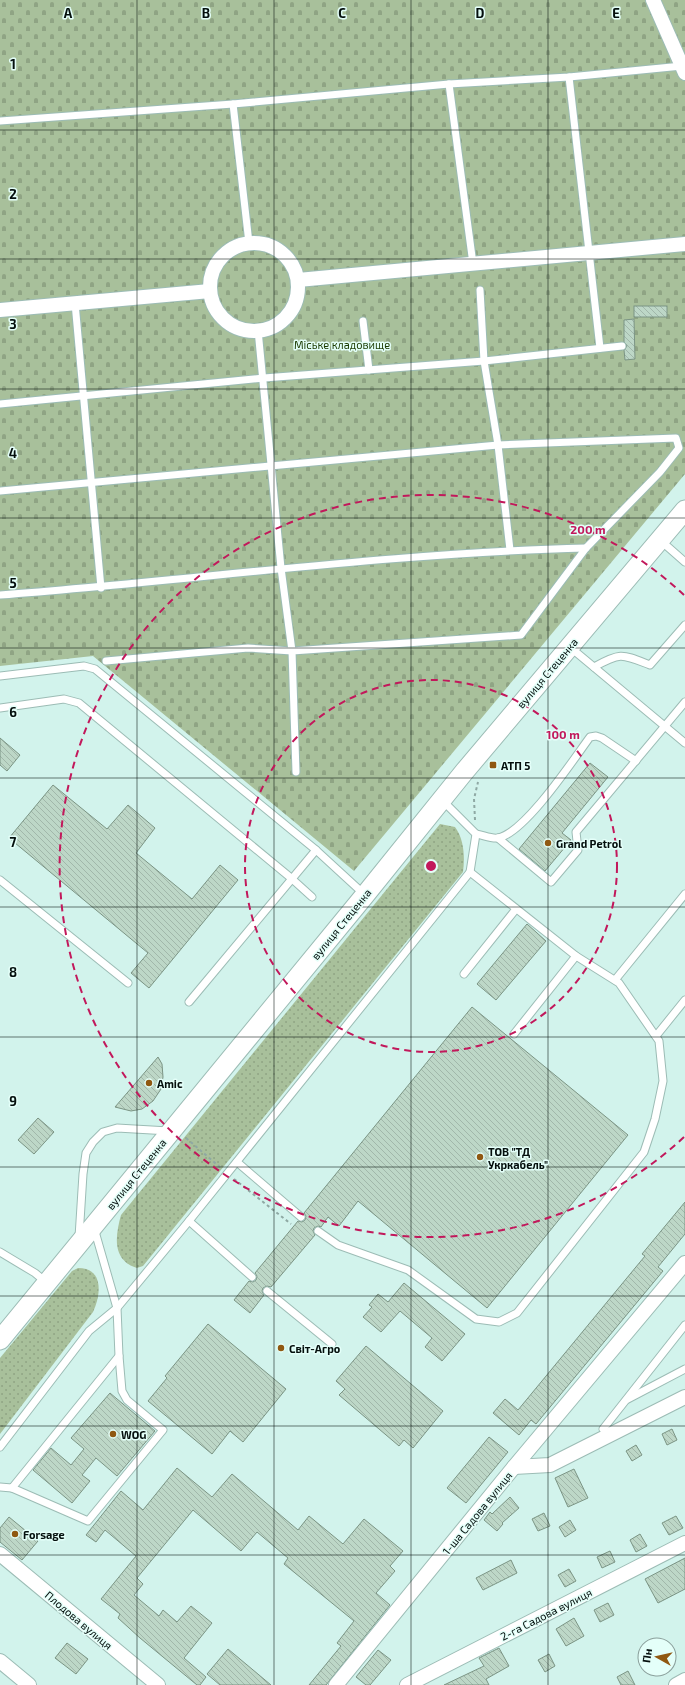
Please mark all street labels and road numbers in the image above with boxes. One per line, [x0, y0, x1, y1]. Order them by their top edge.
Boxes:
street label: вулиця Стеценка [514, 635, 581, 711]
street label: вулиця Стеценка [308, 886, 374, 963]
street label: вулиця Стеценка [103, 1136, 169, 1213]
street label: 1-ша Садова вулиця [440, 1469, 515, 1558]
street label: 2-га Садова вулиця [498, 1585, 594, 1644]
street label: Плодова вулиця [42, 1588, 115, 1653]

